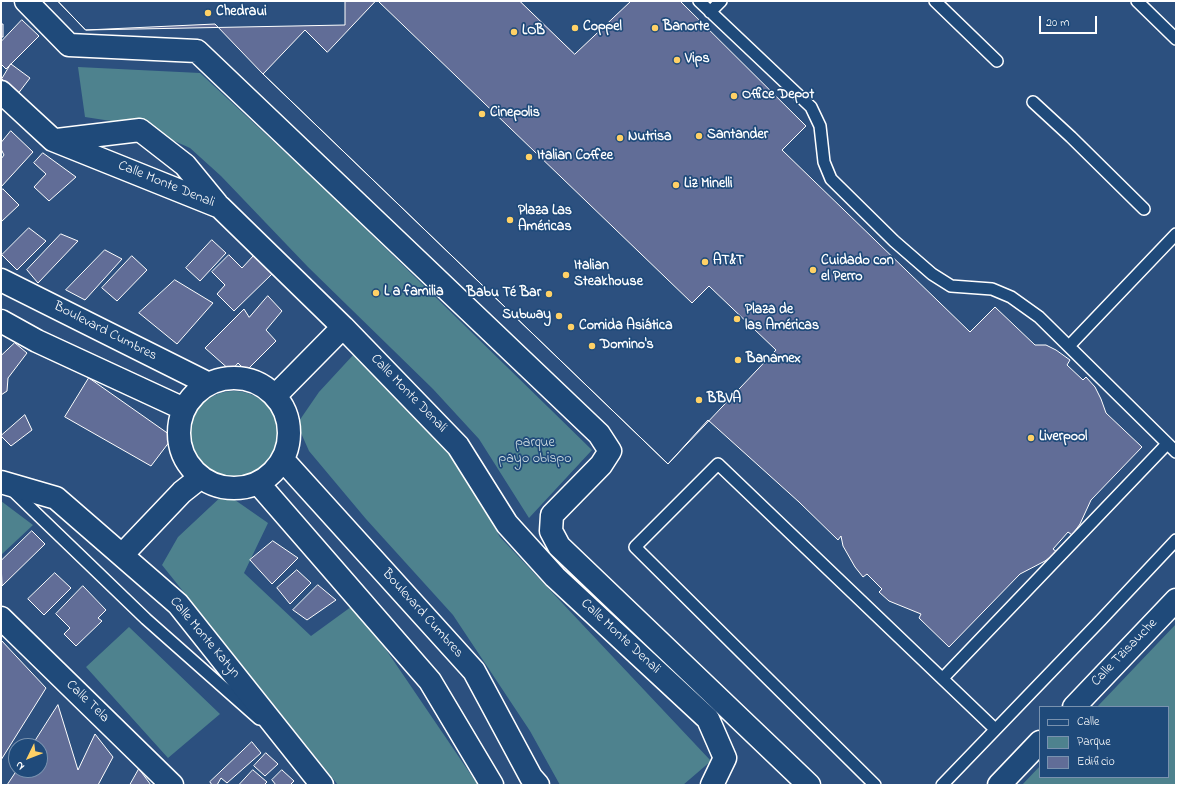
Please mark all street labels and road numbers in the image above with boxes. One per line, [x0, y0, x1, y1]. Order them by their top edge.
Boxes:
street label: Calle Monte Denali [115, 158, 217, 212]
street label: Boulevard Cumbres [51, 299, 159, 365]
street label: Calle Monte Denali [366, 351, 450, 437]
street label: Boulevard Cumbres [378, 566, 466, 662]
street label: Calle Monte Katyn [165, 594, 243, 682]
street label: Calle Monte Denali [577, 596, 663, 678]
street label: Calle Tzisauche [1088, 616, 1162, 690]
street label: Calle Tela [62, 677, 112, 727]

